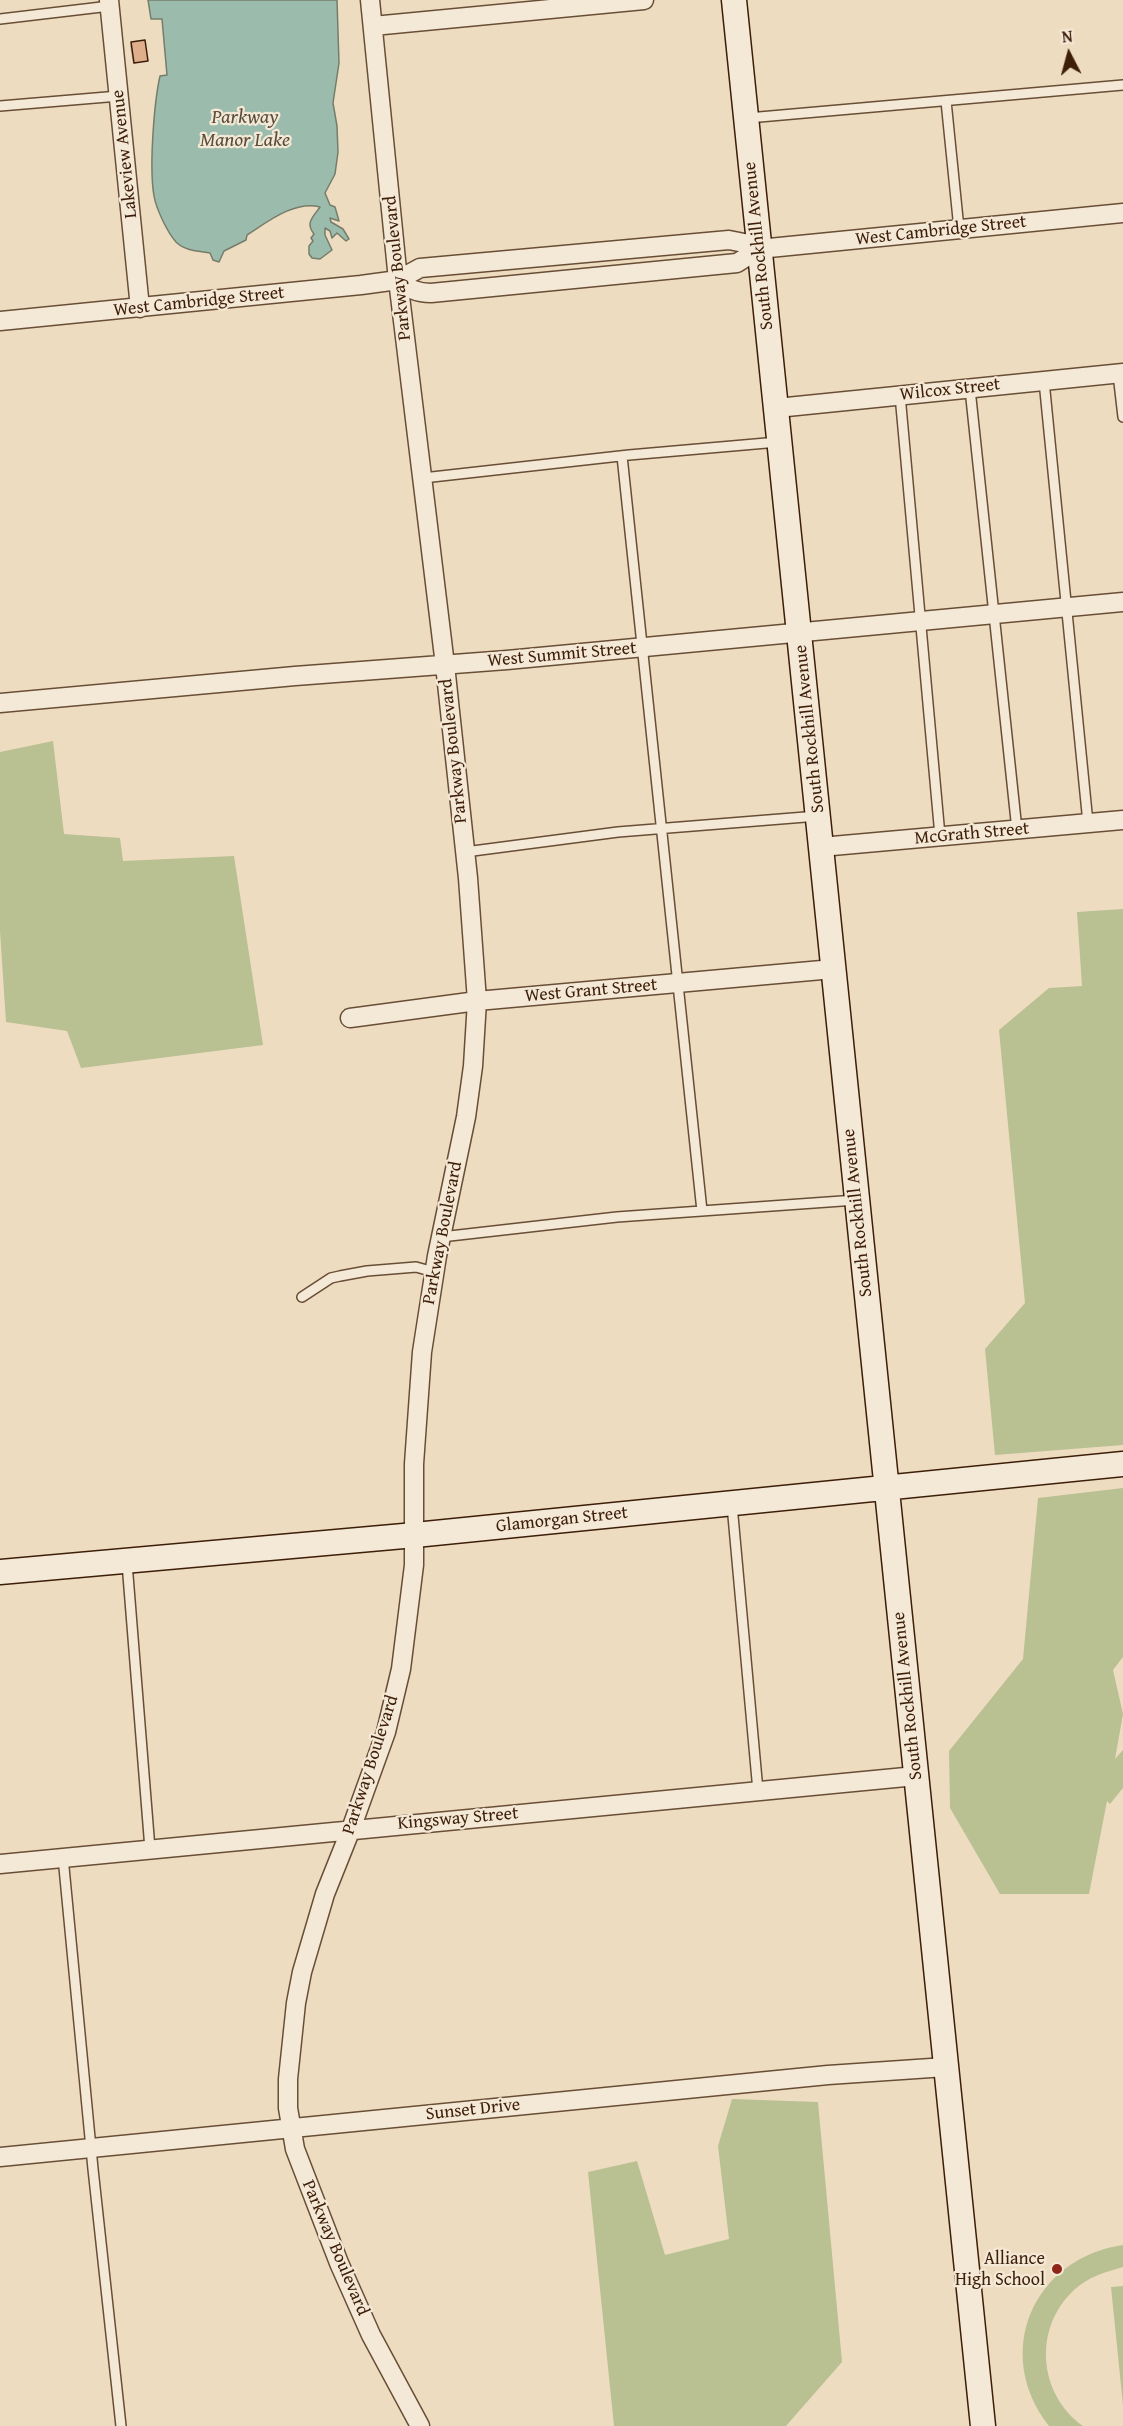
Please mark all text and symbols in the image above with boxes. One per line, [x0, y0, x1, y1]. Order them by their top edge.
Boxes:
north arrow [1039, 24, 1099, 84]
text: N [1061, 24, 1074, 49]
street label: Lakeview Avenue [108, 89, 142, 219]
water label: Parkway Manor Lake [200, 106, 290, 153]
street label: South Rockhill Avenue [739, 161, 779, 331]
street label: Parkway Boulevard [380, 195, 416, 341]
street label: West Cambridge Street [854, 211, 1028, 251]
street label: West Cambridge Street [112, 282, 286, 322]
street label: Wilcox Street [899, 374, 1001, 406]
street label: West Summit Street [487, 638, 637, 672]
street label: South Rockhill Avenue [790, 644, 830, 814]
street label: Parkway Boulevard [436, 678, 472, 824]
street label: McGrath Street [914, 818, 1030, 850]
street label: West Grant Street [524, 974, 658, 1008]
street label: South Rockhill Avenue [838, 1128, 878, 1298]
street label: Parkway Boulevard [419, 1160, 467, 1306]
street label: Glamorgan Street [495, 1502, 629, 1538]
street label: South Rockhill Avenue [888, 1611, 928, 1781]
street label: Parkway Boulevard [338, 1693, 404, 1837]
street label: Kingsway Street [397, 1803, 519, 1835]
street label: Sunset Drive [425, 2094, 521, 2126]
street label: Parkway Boulevard [297, 2177, 373, 2319]
place label: Alliance High School [955, 2248, 1045, 2290]
marker: Alliance High School [1050, 2262, 1064, 2276]

